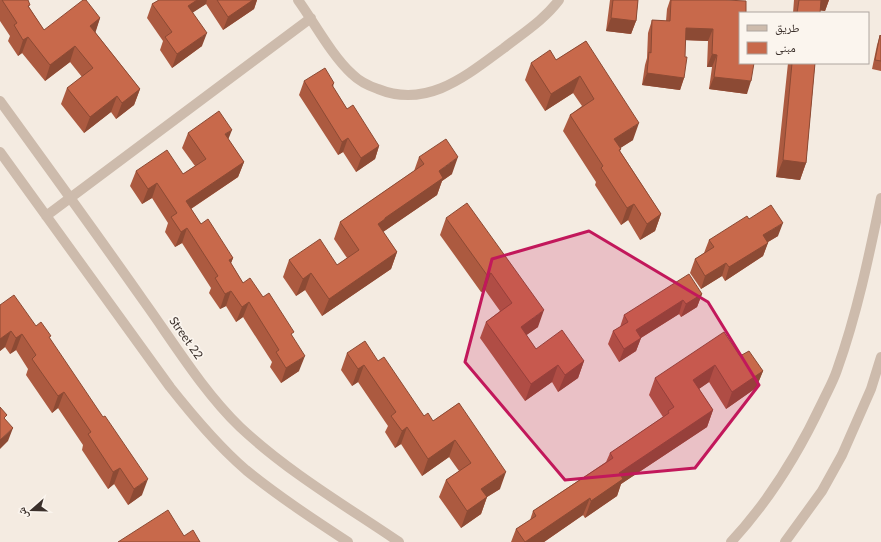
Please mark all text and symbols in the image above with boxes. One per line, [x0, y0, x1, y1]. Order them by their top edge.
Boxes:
legend [739, 12, 869, 64]
text: طريق [775, 20, 800, 35]
text: مبنى [775, 40, 796, 55]
street label: Street 22 [166, 314, 207, 362]
north arrow [12, 490, 52, 530]
text: ش [14, 505, 32, 521]

